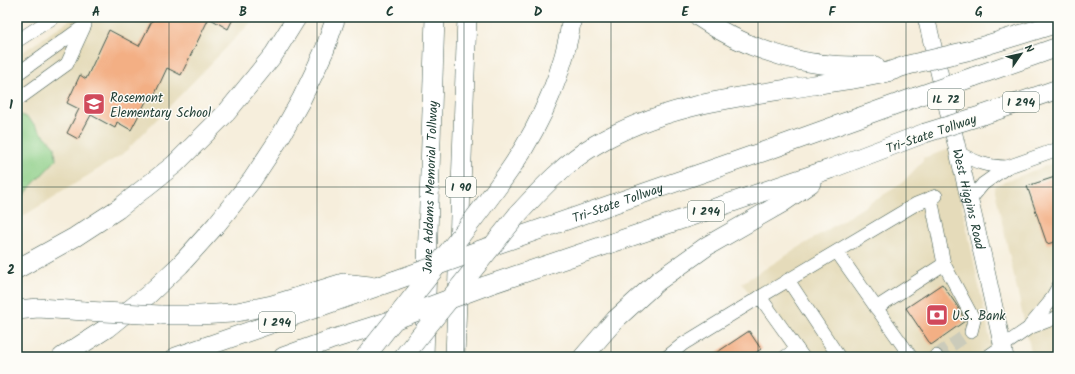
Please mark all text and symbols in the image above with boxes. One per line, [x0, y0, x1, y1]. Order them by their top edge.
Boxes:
text: A [92, 2, 100, 23]
text: B [239, 2, 247, 23]
text: C [386, 2, 394, 23]
text: D [534, 2, 543, 23]
text: E [681, 2, 689, 23]
text: F [828, 2, 836, 23]
text: G [975, 2, 983, 23]
north arrow [1001, 34, 1041, 74]
text: N [1019, 41, 1038, 57]
place label: Rosemont Elementary School [110, 88, 211, 124]
road number: IL 72 [928, 89, 964, 109]
school or university icon: Rosemont Elementary School [81, 91, 107, 117]
road number: I 294 [1003, 92, 1039, 112]
text: 1 [9, 95, 13, 116]
street label: Jane Addams Memorial Tollway [418, 100, 444, 274]
street label: Tri-State Tollway [883, 109, 980, 160]
street label: West Higgins Road [946, 147, 990, 252]
road number: I 90 [446, 177, 476, 197]
street label: Tri-State Tollway [570, 178, 667, 229]
road number: I 294 [688, 201, 724, 221]
text: 2 [7, 260, 15, 281]
bank icon: U.S. Bank [924, 302, 950, 328]
place label: U.S. Bank [952, 306, 1006, 327]
road number: I 294 [259, 312, 295, 332]

